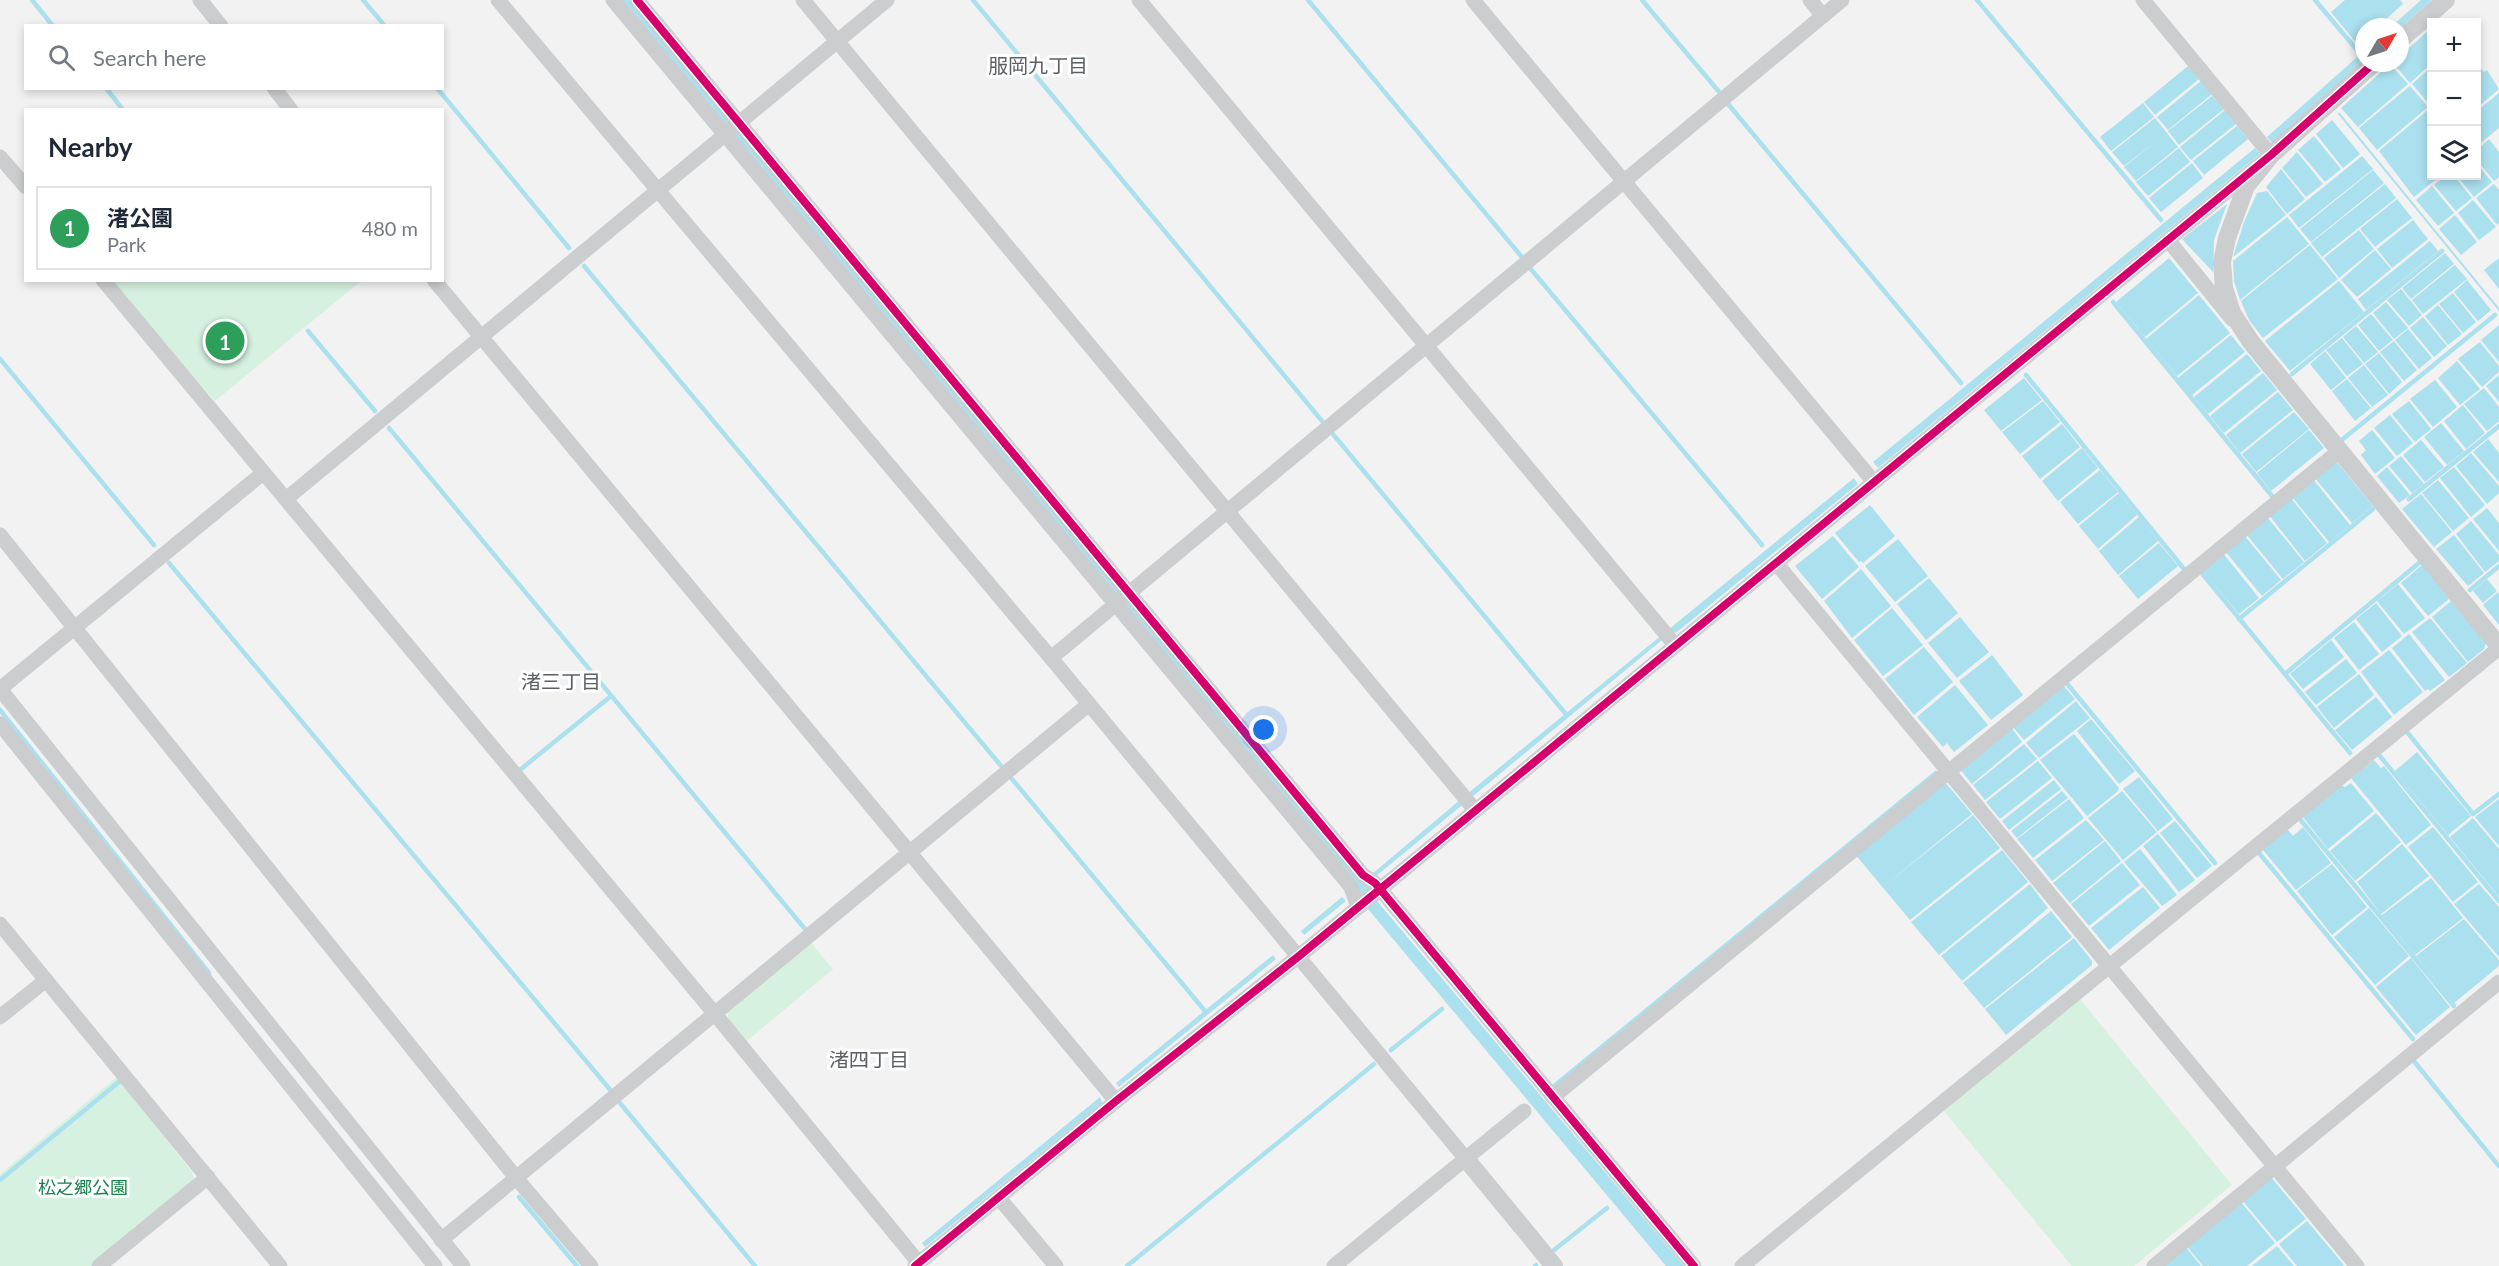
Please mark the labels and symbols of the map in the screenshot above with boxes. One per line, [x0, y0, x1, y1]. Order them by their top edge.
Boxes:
north arrow [2355, 18, 2409, 72]
district label: 服岡九丁目 [988, 53, 1088, 77]
pin: 1 [206, 318, 244, 364]
district label: 渚三丁目 [521, 669, 601, 693]
your location [1249, 715, 1278, 744]
district label: 渚四丁目 [829, 1047, 909, 1071]
park label: 松之郷公園 [38, 1176, 128, 1198]

